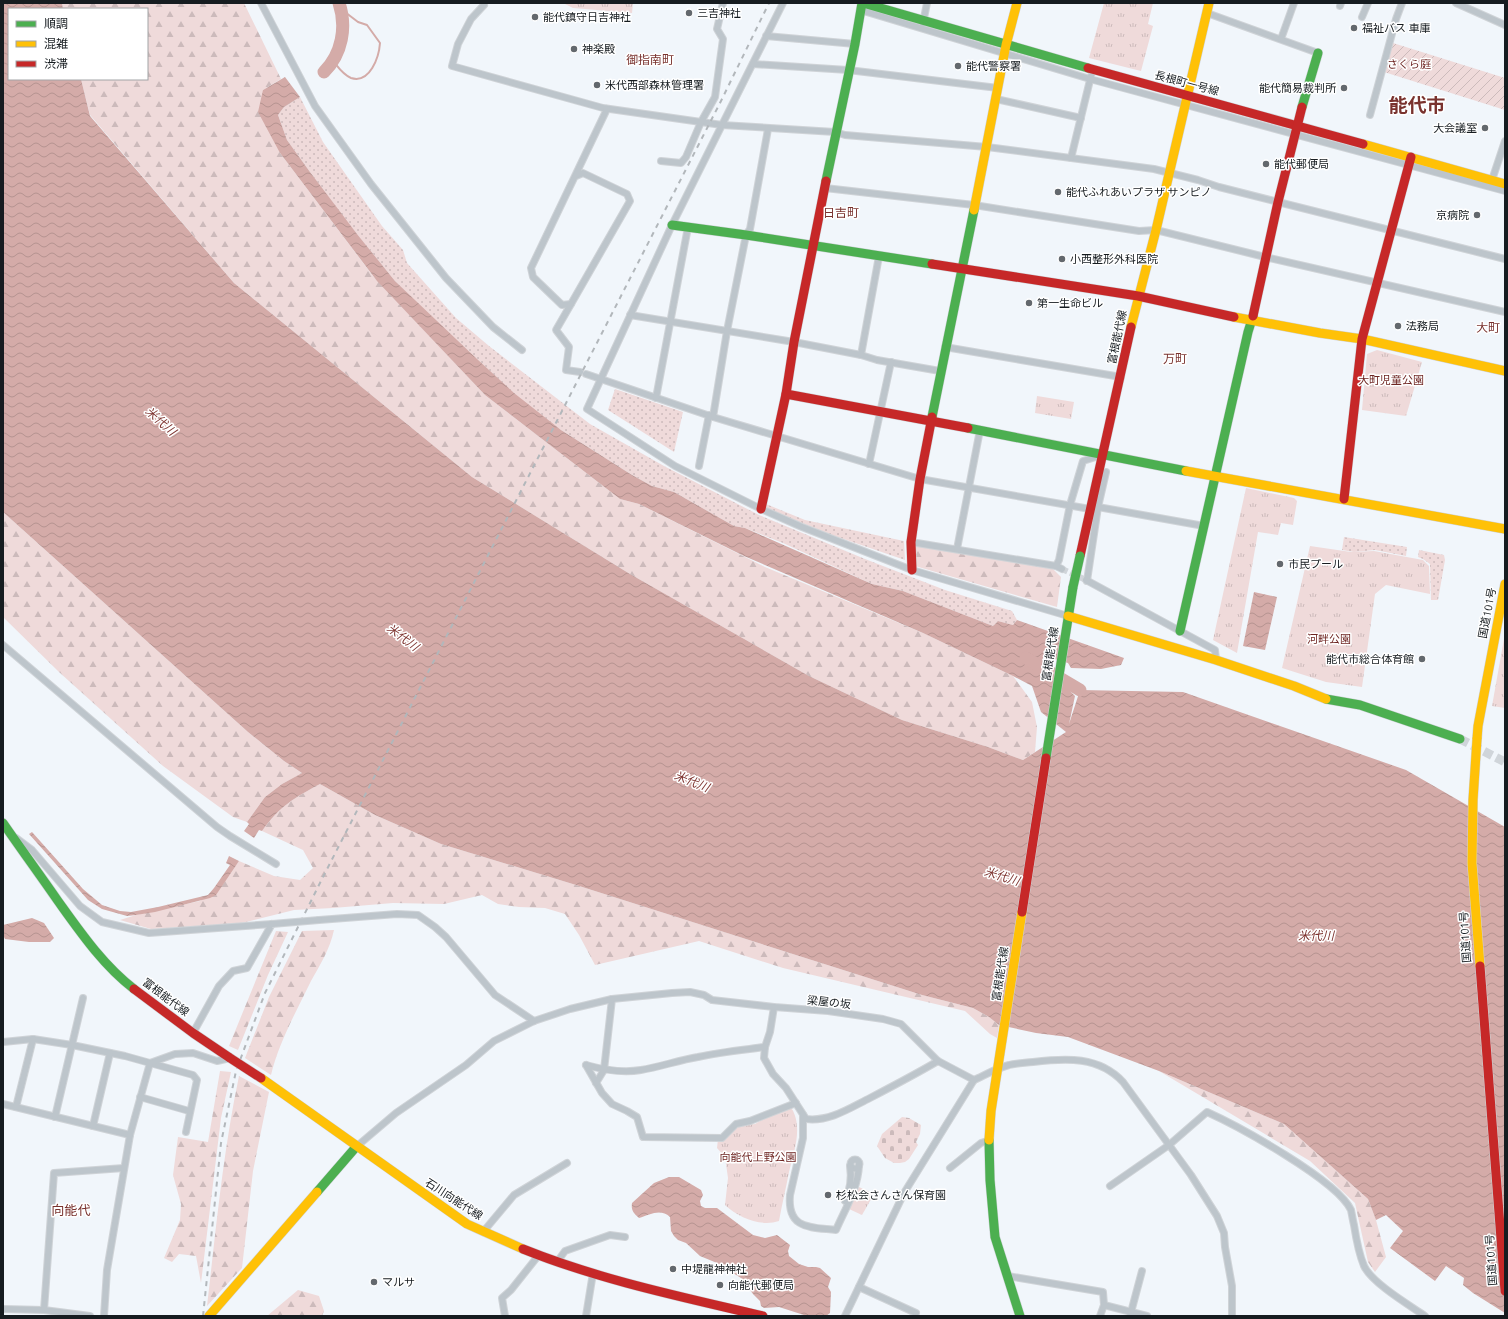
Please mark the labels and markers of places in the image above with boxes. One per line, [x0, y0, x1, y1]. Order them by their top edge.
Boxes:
place label: 三吉神社 [697, 7, 741, 19]
marker: 三吉神社 [684, 8, 694, 18]
place label: 能代鎮守日吉神社 [543, 11, 631, 23]
marker: 能代鎮守日吉神社 [530, 12, 540, 22]
place label: 福祉バス 車庫 [1362, 22, 1431, 34]
marker: 福祉バス 車庫 [1349, 23, 1359, 33]
place label: 神楽殿 [582, 43, 615, 55]
marker: 神楽殿 [569, 44, 579, 54]
place label: 能代警察署 [966, 60, 1021, 72]
marker: 能代警察署 [953, 61, 963, 71]
place label: 米代西部森林管理署 [605, 79, 704, 91]
marker: 米代西部森林管理署 [592, 80, 602, 90]
place label: 能代簡易裁判所 [1259, 82, 1337, 94]
marker: 能代簡易裁判所 [1339, 83, 1349, 93]
place label: 大会議室 [1433, 122, 1477, 134]
marker: 大会議室 [1480, 123, 1490, 133]
place label: 能代郵便局 [1274, 158, 1329, 170]
marker: 能代郵便局 [1261, 159, 1271, 169]
place label: 能代ふれあいプラザ サンピノ [1066, 186, 1212, 198]
marker: 能代ふれあいプラザ サンピノ [1053, 187, 1063, 197]
place label: 京病院 [1436, 209, 1469, 221]
marker: 京病院 [1472, 210, 1482, 220]
place label: 小西整形外科医院 [1070, 253, 1158, 265]
marker: 小西整形外科医院 [1057, 254, 1067, 264]
place label: 第一生命ビル [1037, 297, 1103, 309]
marker: 第一生命ビル [1024, 298, 1034, 308]
place label: 法務局 [1406, 320, 1439, 332]
marker: 法務局 [1393, 321, 1403, 331]
place label: 市民プール [1288, 558, 1343, 570]
marker: 市民プール [1275, 559, 1285, 569]
place label: 能代市総合体育館 [1326, 653, 1414, 665]
marker: 能代市総合体育館 [1417, 654, 1427, 664]
place label: 杉松会さんさん保育園 [836, 1189, 946, 1201]
marker: 杉松会さんさん保育園 [823, 1190, 833, 1200]
place label: 中堤龍神神社 [681, 1263, 747, 1275]
marker: 中堤龍神神社 [668, 1264, 678, 1274]
place label: マルサ [382, 1276, 415, 1288]
marker: マルサ [369, 1277, 379, 1287]
place label: 向能代郵便局 [728, 1279, 794, 1291]
marker: 向能代郵便局 [715, 1280, 725, 1290]

